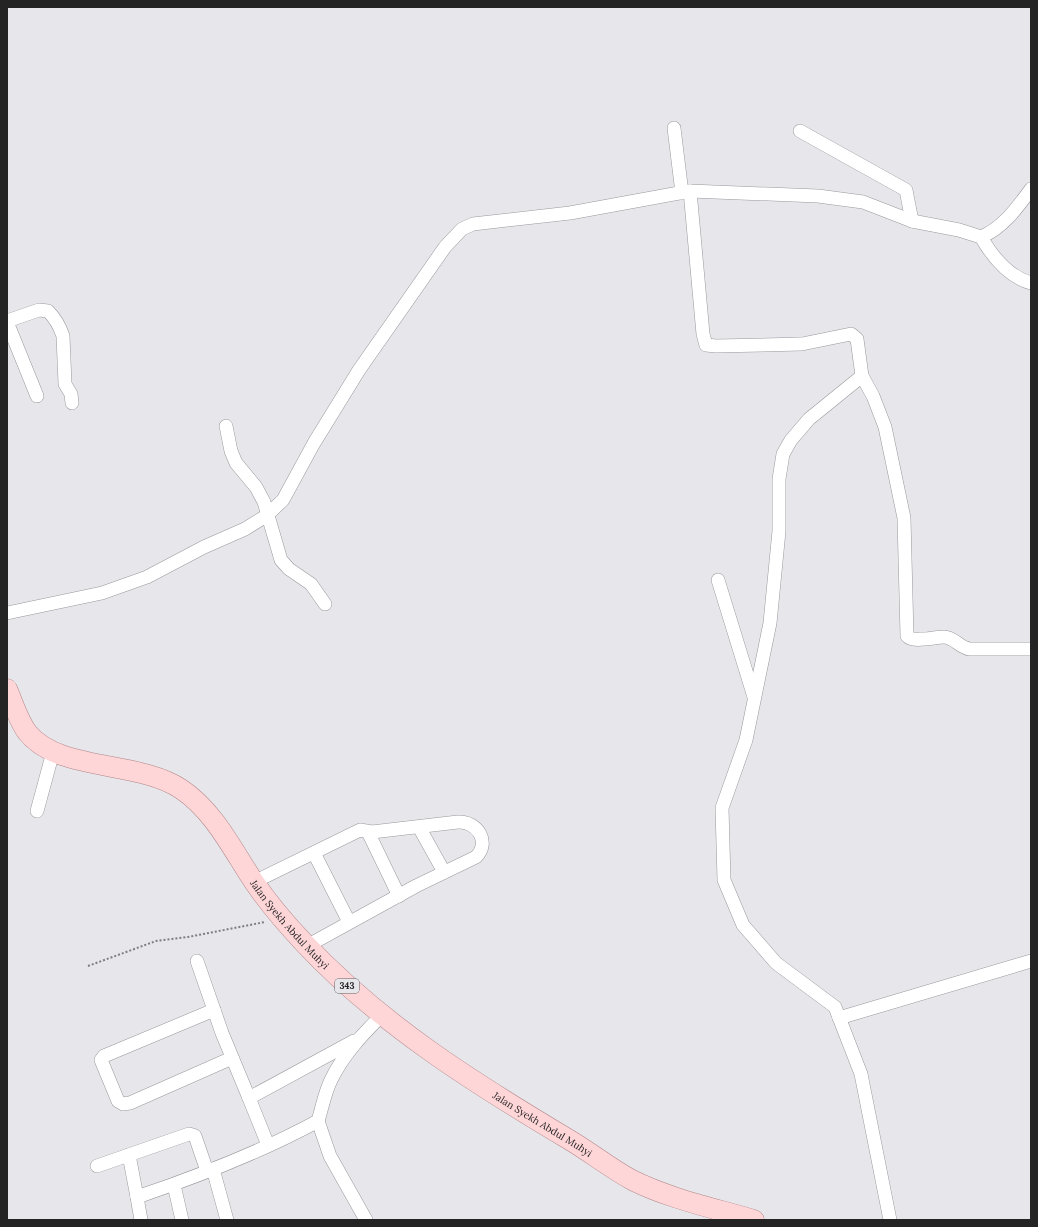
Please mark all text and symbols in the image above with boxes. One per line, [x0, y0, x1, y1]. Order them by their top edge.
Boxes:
street label: Jalan Syekh Abdul Muhyi [247, 876, 332, 972]
road number: 343 [335, 979, 359, 993]
street label: Jalan Syekh Abdul Muhyi [490, 1088, 595, 1160]

